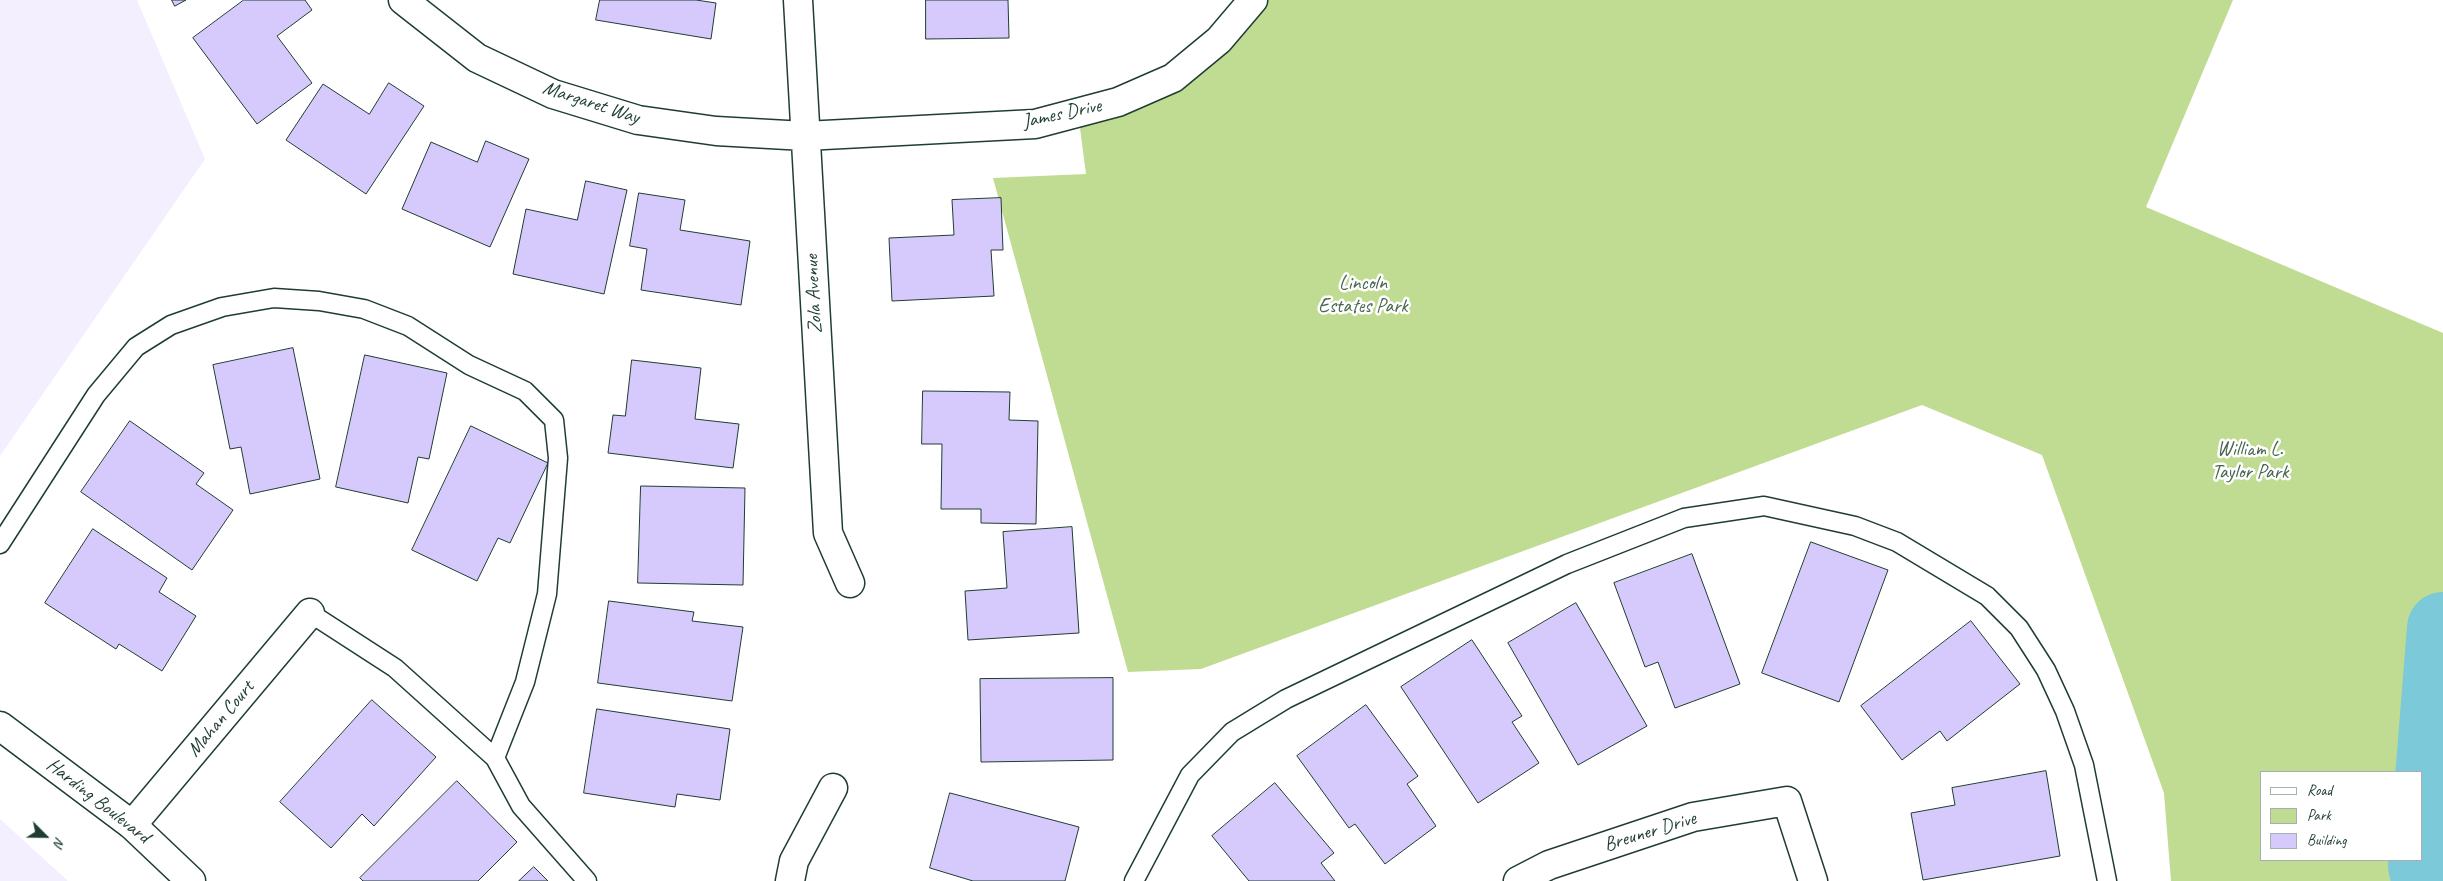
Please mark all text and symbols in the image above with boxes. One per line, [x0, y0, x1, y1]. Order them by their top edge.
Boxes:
street label: Margaret Way [540, 76, 642, 130]
street label: James Drive [1020, 94, 1104, 134]
street label: Zola Avenue [800, 254, 828, 334]
park label: Lincoln Estates Park [1318, 272, 1408, 319]
park label: William L. Taylor Park [2212, 438, 2288, 485]
street label: Mahan Court [182, 676, 260, 762]
street label: Harding Boulevard [41, 753, 155, 849]
legend [2260, 771, 2423, 861]
text: Road [2307, 781, 2332, 800]
text: Park [2307, 806, 2331, 825]
street label: Breuner Drive [1601, 807, 1699, 857]
north arrow [20, 811, 70, 861]
text: Building [2307, 831, 2346, 850]
text: N [50, 835, 69, 849]

